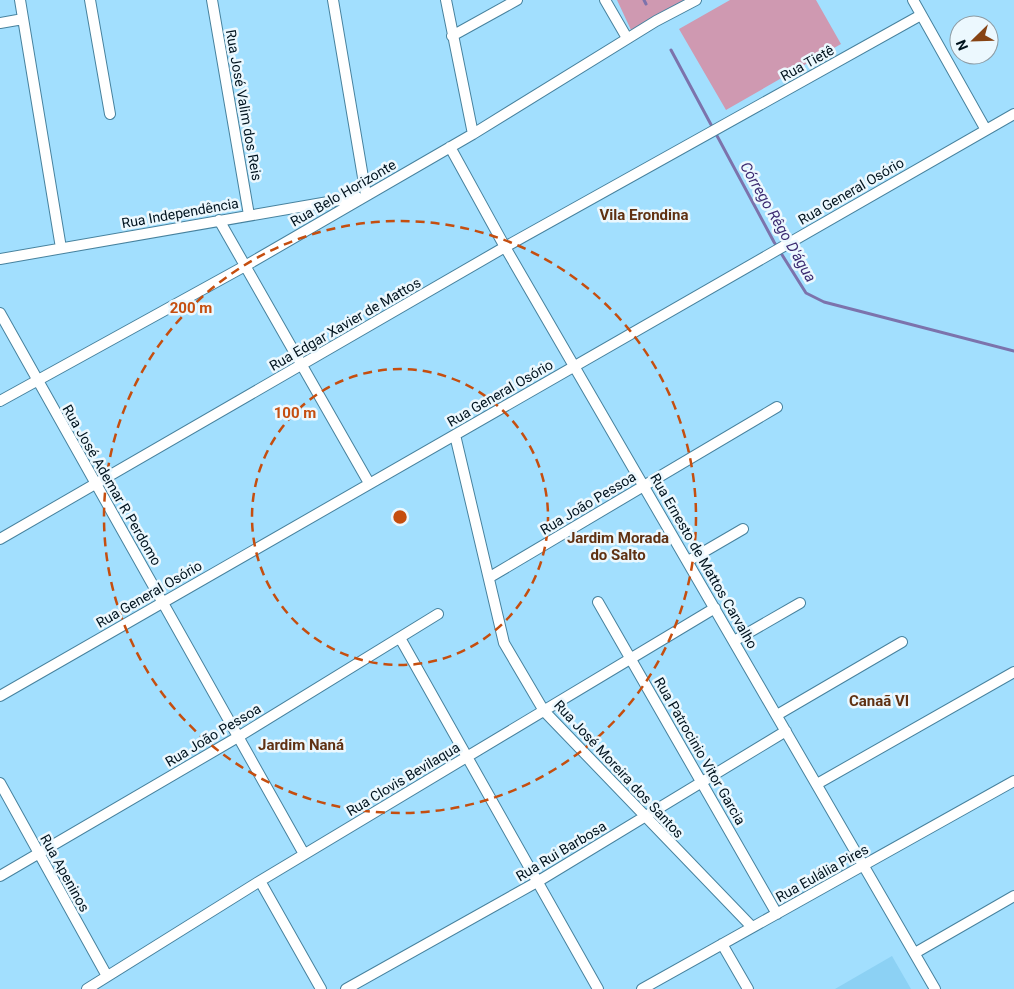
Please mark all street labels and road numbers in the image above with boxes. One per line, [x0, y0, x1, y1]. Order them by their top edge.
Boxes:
street label: Rua José Valim dos Reis [223, 28, 265, 182]
street label: Rua Tietê [778, 42, 836, 84]
street label: Rua General Osório [795, 154, 907, 228]
street label: Rua Belo Horizonte [287, 156, 399, 230]
street label: Rua Independência [120, 195, 240, 231]
street label: Rua Edgar Xavier de Mattos [267, 274, 423, 374]
street label: Rua General Osório [444, 356, 556, 430]
street label: Rua José Ademar R Perdomo [59, 402, 165, 568]
street label: Rua João Pessoa [537, 468, 639, 538]
street label: Rua Ernesto de Mattos Carvalho [647, 471, 761, 651]
street label: Rua General Osório [93, 557, 205, 631]
street label: Rua Patrocinio Vitor Garcia [651, 675, 749, 827]
street label: Rua José Moreira dos Santos [551, 697, 687, 841]
street label: Rua João Pessoa [162, 700, 264, 770]
street label: Rua Clovis Bevilaqua [343, 739, 463, 819]
street label: Rua Rui Barbosa [513, 818, 609, 884]
street label: Rua Apeninos [37, 832, 93, 914]
street label: Rua Eulália Pires [773, 841, 871, 905]

